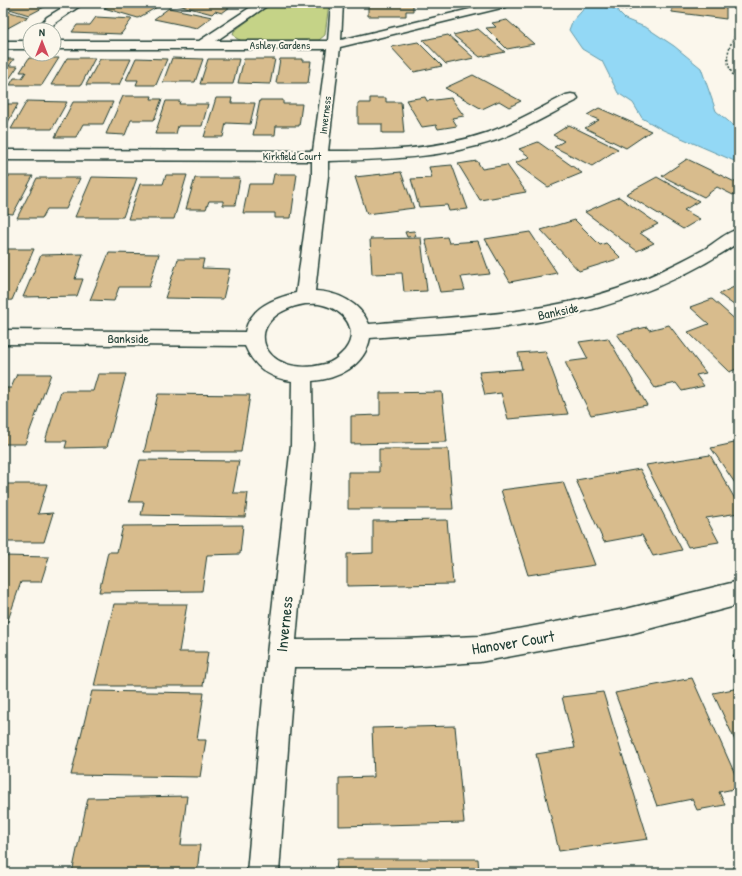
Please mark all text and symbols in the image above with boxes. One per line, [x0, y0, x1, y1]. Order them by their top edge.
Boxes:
north arrow [22, 22, 62, 62]
text: N [39, 25, 45, 39]
street label: Ashley Gardens [250, 38, 310, 52]
street label: Inverness [316, 95, 334, 135]
street label: Kirkfield Court [263, 149, 321, 163]
street label: Bankside [536, 298, 580, 324]
street label: Bankside [107, 329, 149, 347]
street label: Inverness [270, 595, 298, 653]
street label: Hanover Court [470, 625, 556, 659]

